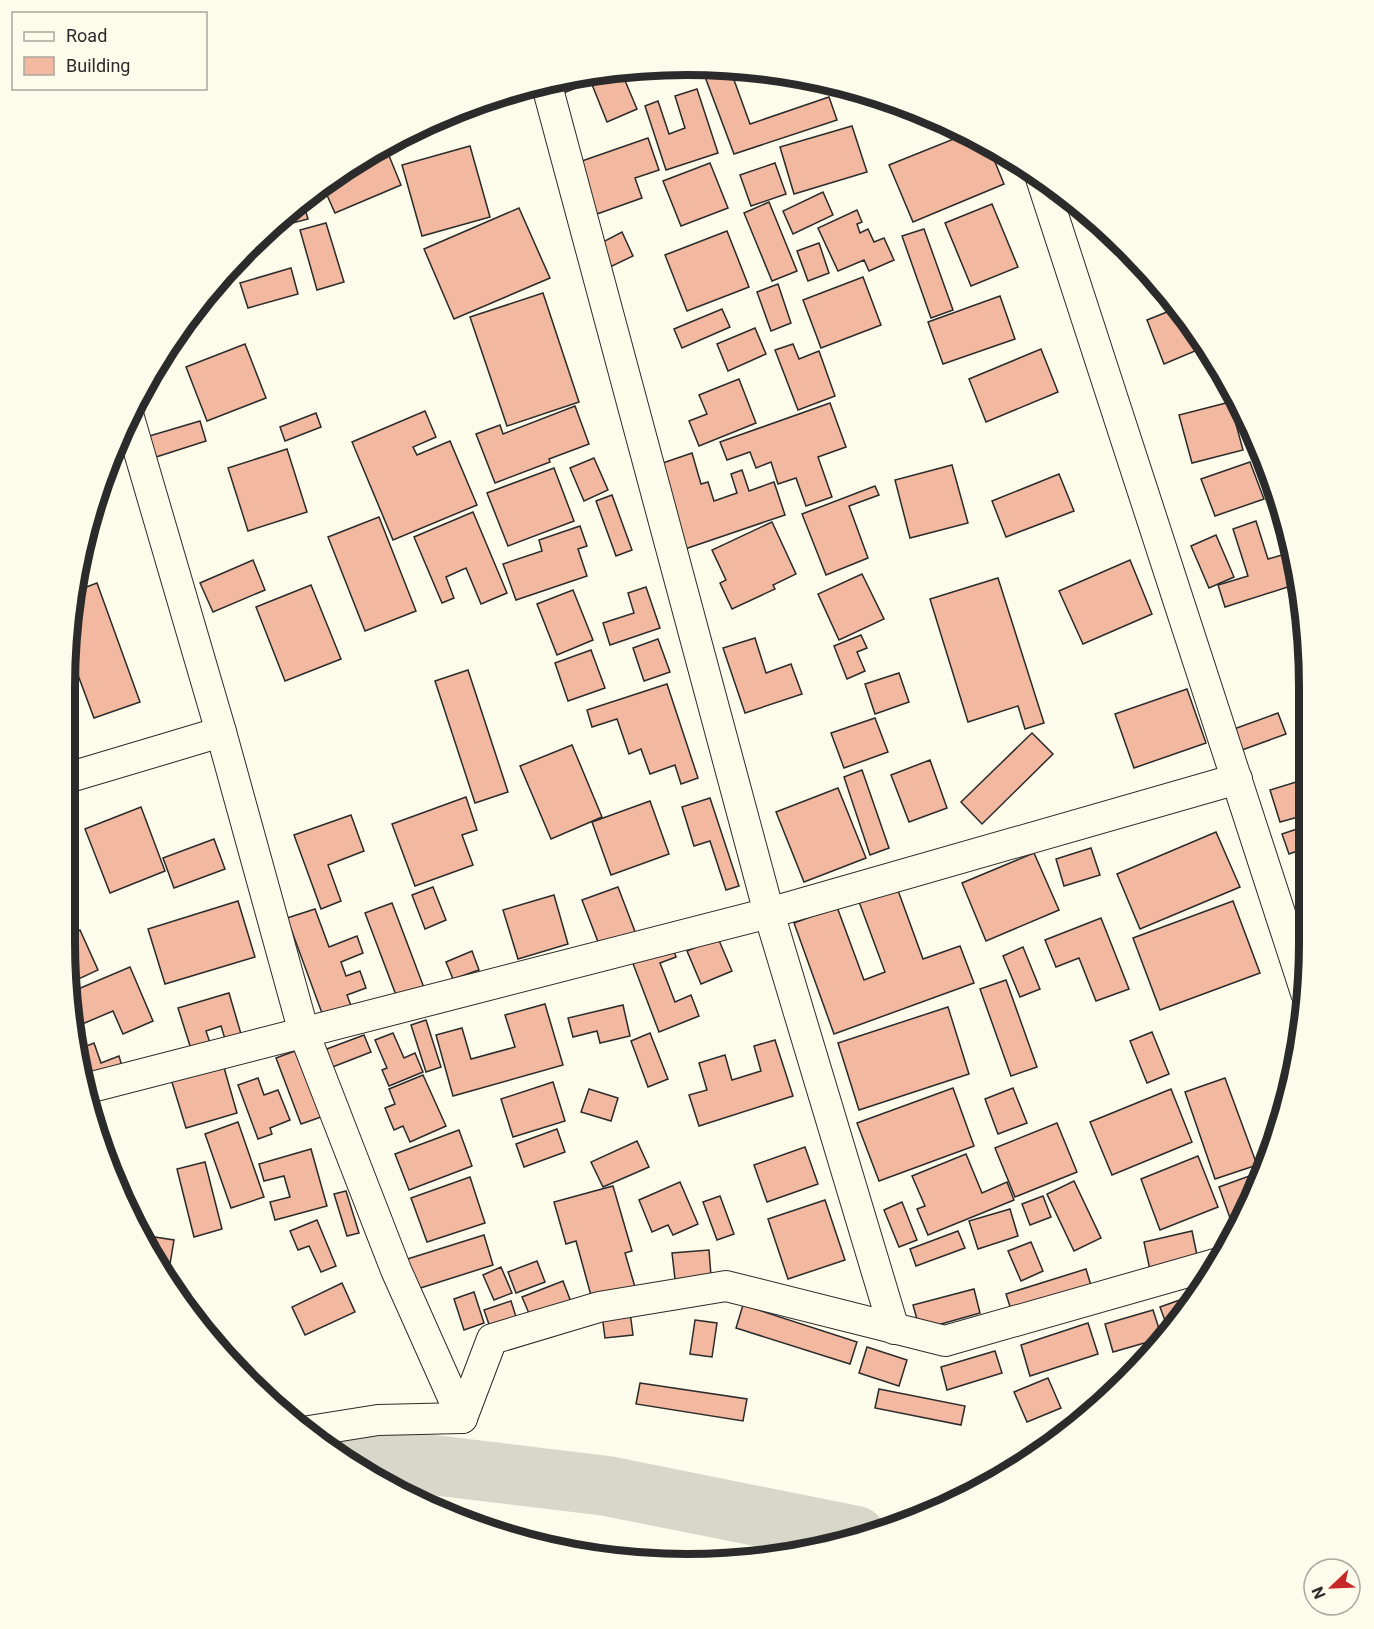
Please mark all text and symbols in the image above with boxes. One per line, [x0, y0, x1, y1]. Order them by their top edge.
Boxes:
legend [12, 12, 207, 90]
text: Road [66, 25, 107, 46]
text: Building [66, 55, 130, 76]
north arrow [1302, 1557, 1362, 1617]
text: N [1308, 1584, 1330, 1602]

